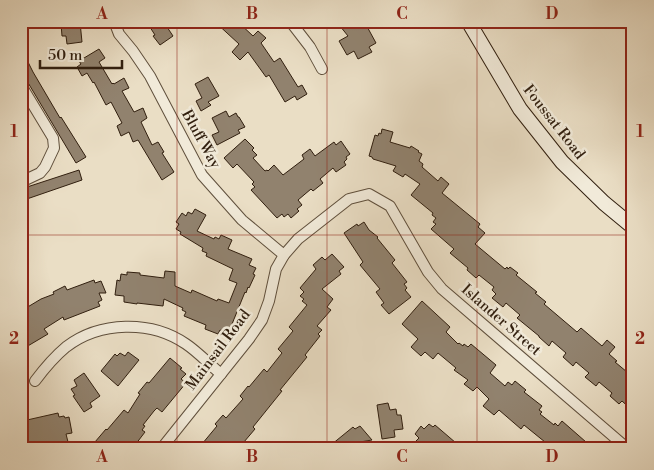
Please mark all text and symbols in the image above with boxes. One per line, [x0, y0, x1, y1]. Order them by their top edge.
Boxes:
text: A [95, 4, 108, 24]
text: B [246, 4, 258, 24]
text: C [396, 4, 408, 24]
text: D [546, 4, 559, 24]
scale bar [40, 38, 122, 70]
text: 50 m [48, 46, 82, 65]
street label: Foussat Road [519, 81, 589, 164]
street label: Bluff Way [177, 106, 225, 172]
text: 1 [10, 122, 18, 142]
text: 1 [636, 122, 644, 142]
street label: Islander Street [457, 280, 545, 360]
street label: Mainsail Road [181, 306, 255, 394]
text: 2 [9, 329, 19, 349]
text: 2 [635, 329, 645, 349]
text: A [95, 447, 108, 467]
text: B [246, 447, 258, 467]
text: C [396, 447, 408, 467]
text: D [546, 447, 559, 467]

